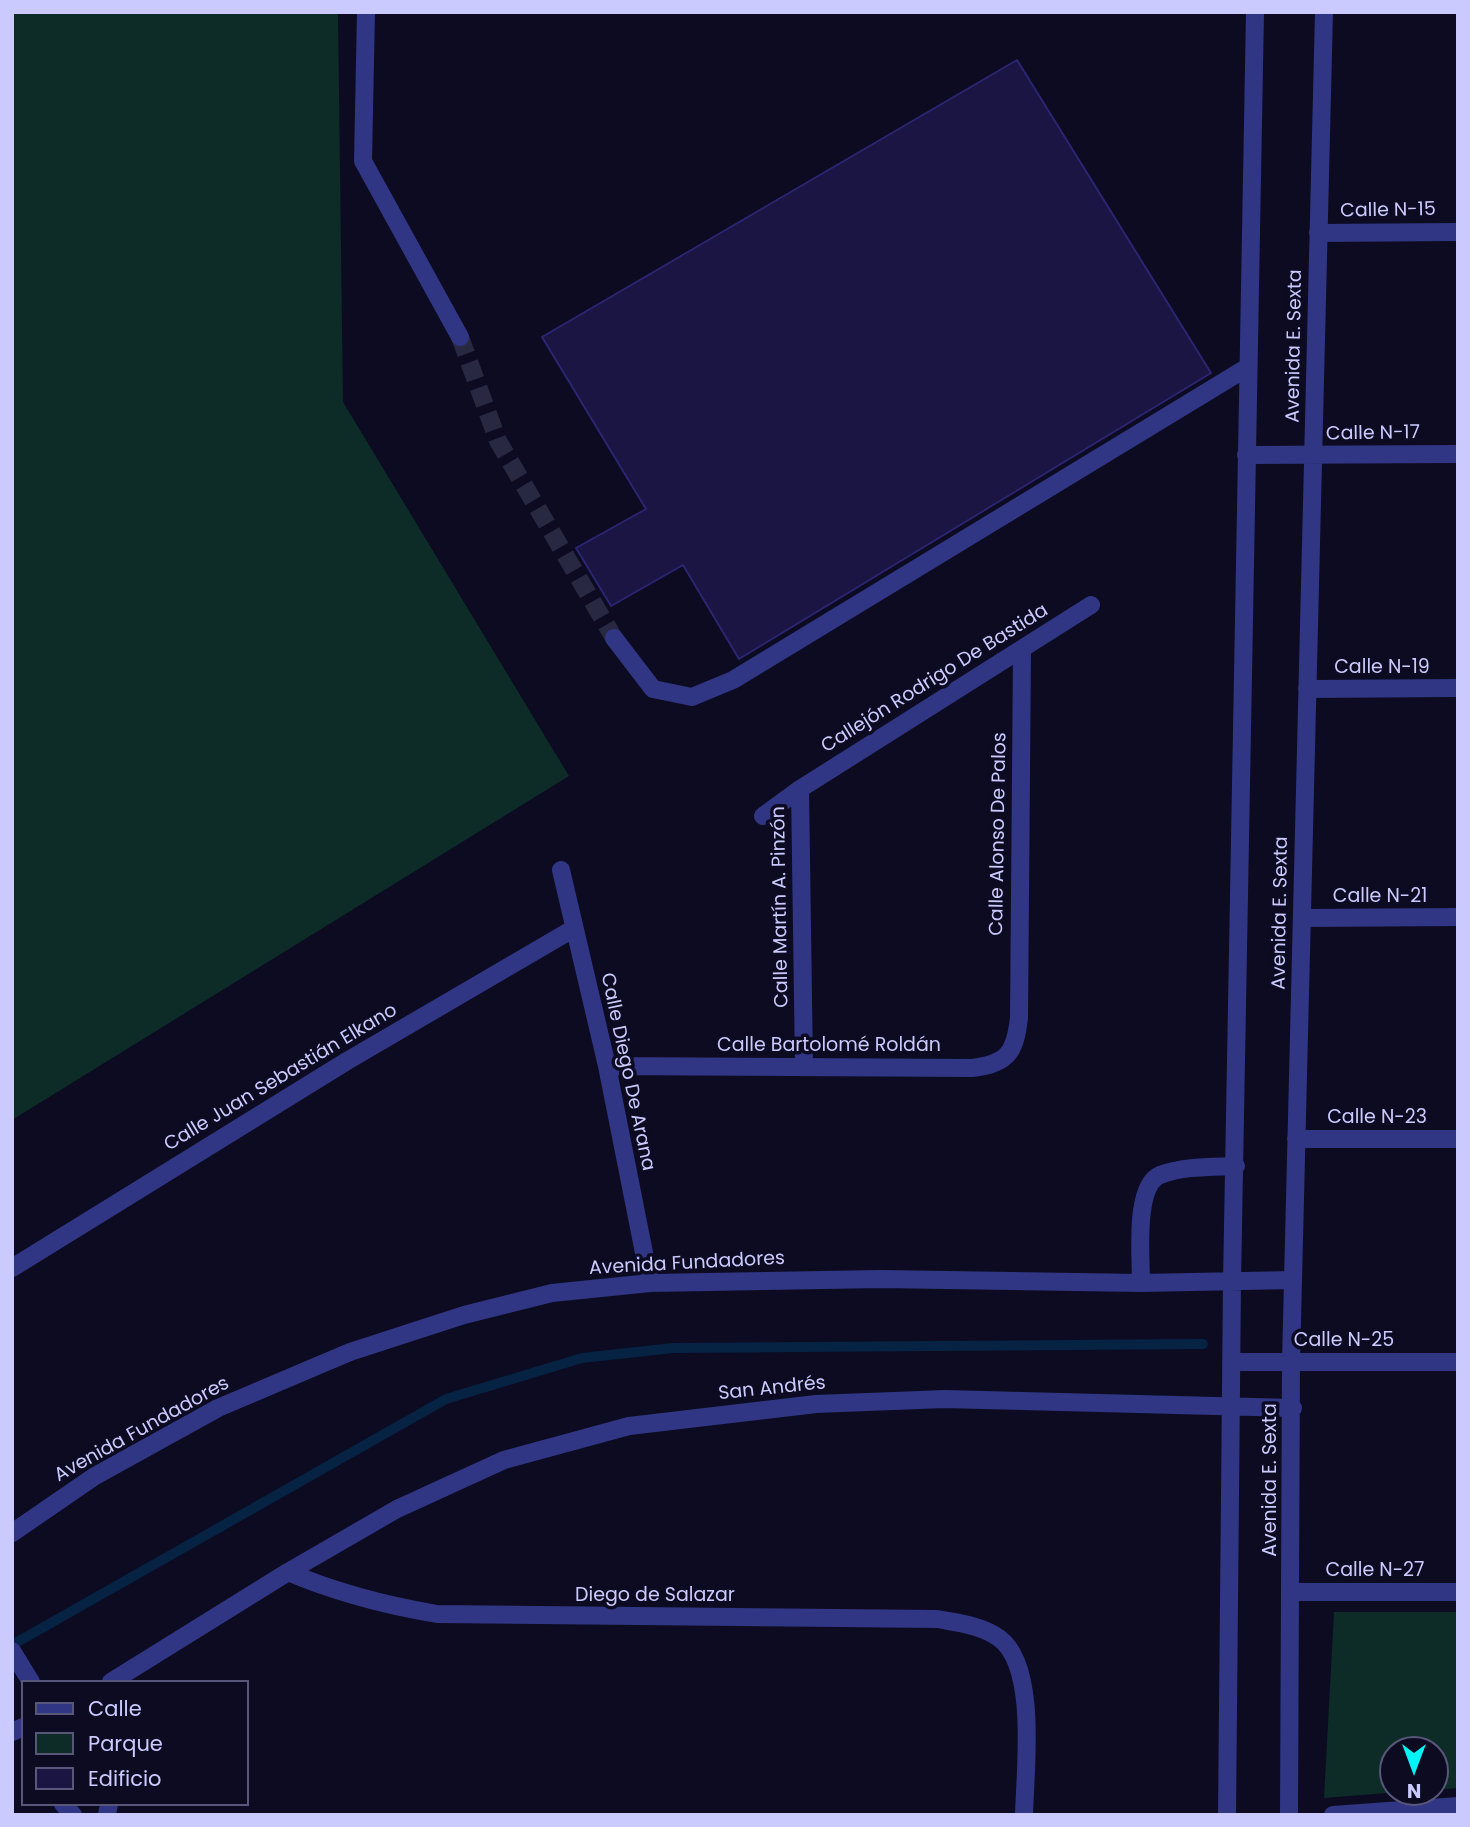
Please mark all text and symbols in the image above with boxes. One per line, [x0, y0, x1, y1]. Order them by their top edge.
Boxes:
street label: Calle N-15 [1340, 199, 1436, 223]
street label: Avenida E. Sexta [1282, 269, 1308, 423]
street label: Calle N-17 [1326, 422, 1420, 446]
street label: Callejón Rodrigo De Bastida [817, 600, 1053, 758]
street label: Calle N-19 [1334, 657, 1430, 679]
street label: Calle Alonso De Palos [986, 732, 1012, 936]
street label: Calle Martín A. Pinzón [768, 806, 794, 1008]
street label: Avenida E. Sexta [1268, 836, 1294, 990]
street label: Calle N-21 [1333, 886, 1427, 908]
street label: Calle Diego De Arana [595, 971, 659, 1173]
street label: Calle Juan Sebastián Elkano [160, 999, 402, 1157]
street label: Calle Bartolomé Roldán [717, 1035, 941, 1057]
street label: Calle N-23 [1327, 1107, 1427, 1129]
street label: Avenida Fundadores [588, 1247, 786, 1281]
street label: Calle N-25 [1294, 1330, 1394, 1352]
street label: Avenida Fundadores [51, 1372, 233, 1488]
street label: San Andrés [717, 1372, 827, 1406]
street label: Avenida E. Sexta [1260, 1403, 1282, 1557]
street label: Calle N-27 [1326, 1560, 1424, 1582]
street label: Diego de Salazar [575, 1585, 735, 1607]
legend [21, 1680, 248, 1806]
text: Calle [88, 1694, 142, 1723]
text: Parque [88, 1729, 163, 1758]
north arrow [1379, 1736, 1449, 1806]
text: Edificio [88, 1764, 162, 1793]
text: N [1407, 1777, 1421, 1804]

